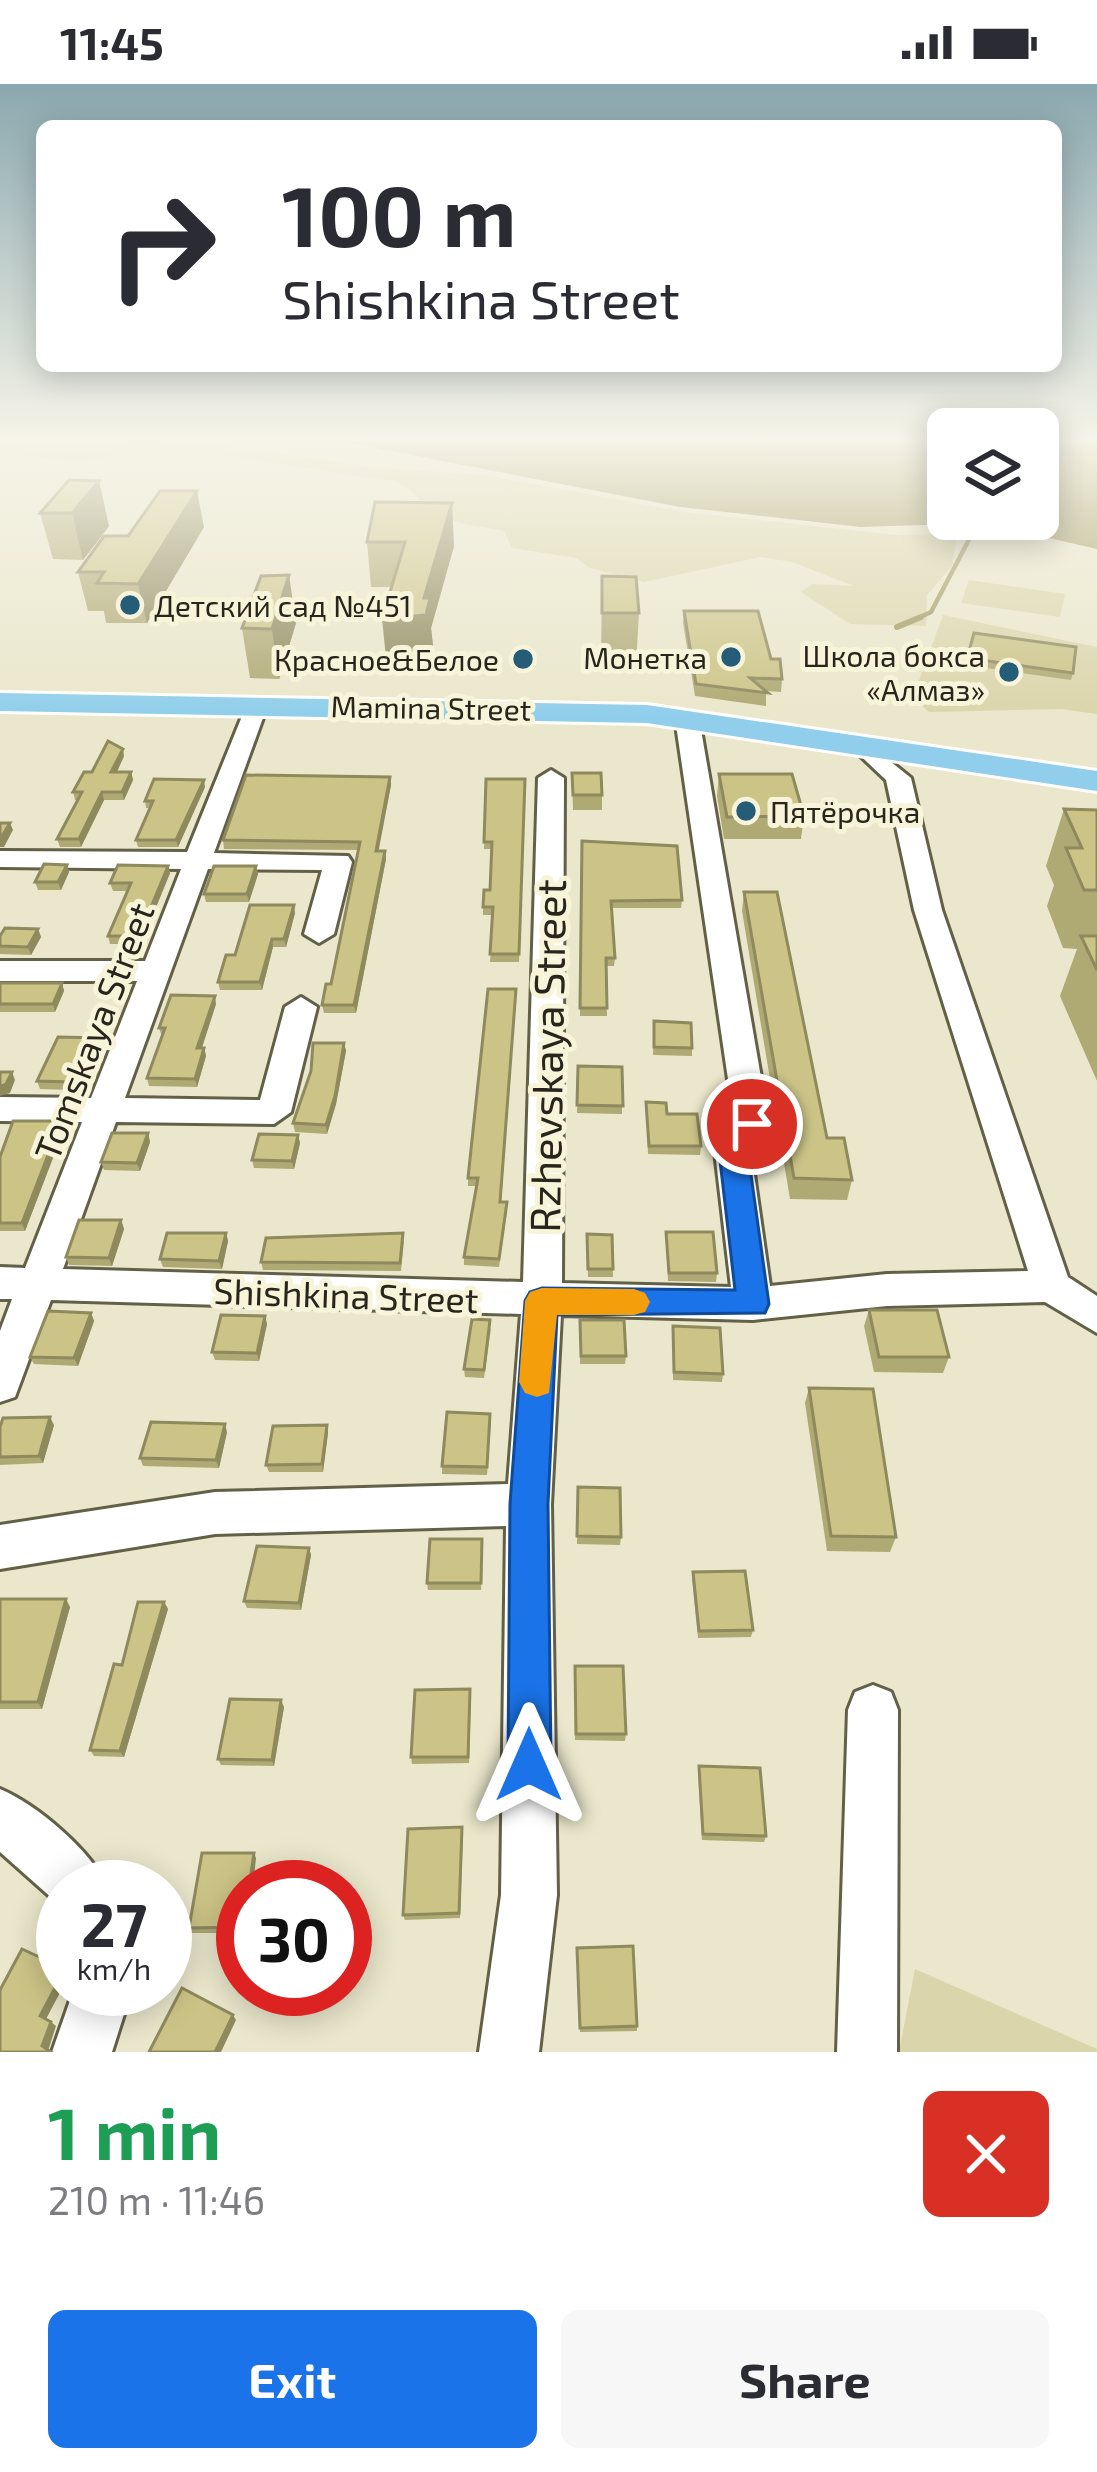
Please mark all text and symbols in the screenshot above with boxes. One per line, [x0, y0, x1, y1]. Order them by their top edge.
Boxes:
text: 11:45 [60, 15, 164, 69]
text: 100 m [282, 163, 516, 264]
icon: right [84, 168, 240, 324]
text: Shishkina Street [282, 265, 680, 330]
map controls [927, 408, 1059, 540]
button: layers [927, 408, 1059, 540]
place label: Детский сад №451 [154, 587, 412, 623]
marker: Детский сад №451 [117, 592, 143, 618]
place label: Школа бокса «Алмаз» [803, 637, 985, 707]
place label: Монетка [583, 639, 707, 675]
place label: Красное&Белое [274, 641, 499, 677]
marker: Монетка [718, 644, 744, 670]
marker: Красное&Белое [510, 646, 536, 672]
marker: Школа бокса «Алмаз» [996, 659, 1022, 685]
street label: Mamina Street [330, 687, 532, 727]
place label: Пятёрочка [770, 793, 920, 829]
marker: Пятёрочка [733, 798, 759, 824]
street label: Rzhevskaya Street [518, 879, 574, 1233]
street label: Tomskaya Street [24, 896, 162, 1166]
pin [701, 1073, 803, 1175]
icon: arrive [719, 1091, 785, 1157]
street label: Shishkina Street [213, 1268, 479, 1320]
position arrow [466, 1702, 592, 1828]
speed limit sign: 30 [216, 1860, 372, 2016]
text: 27 [81, 1887, 147, 1959]
text: km/h [77, 1950, 151, 1986]
text: 1 min [48, 2088, 221, 2174]
button: close [923, 2091, 1049, 2217]
text: 210 m · 11:46 [48, 2176, 265, 2223]
button: Exit [48, 2310, 537, 2448]
button: Share [561, 2310, 1049, 2448]

